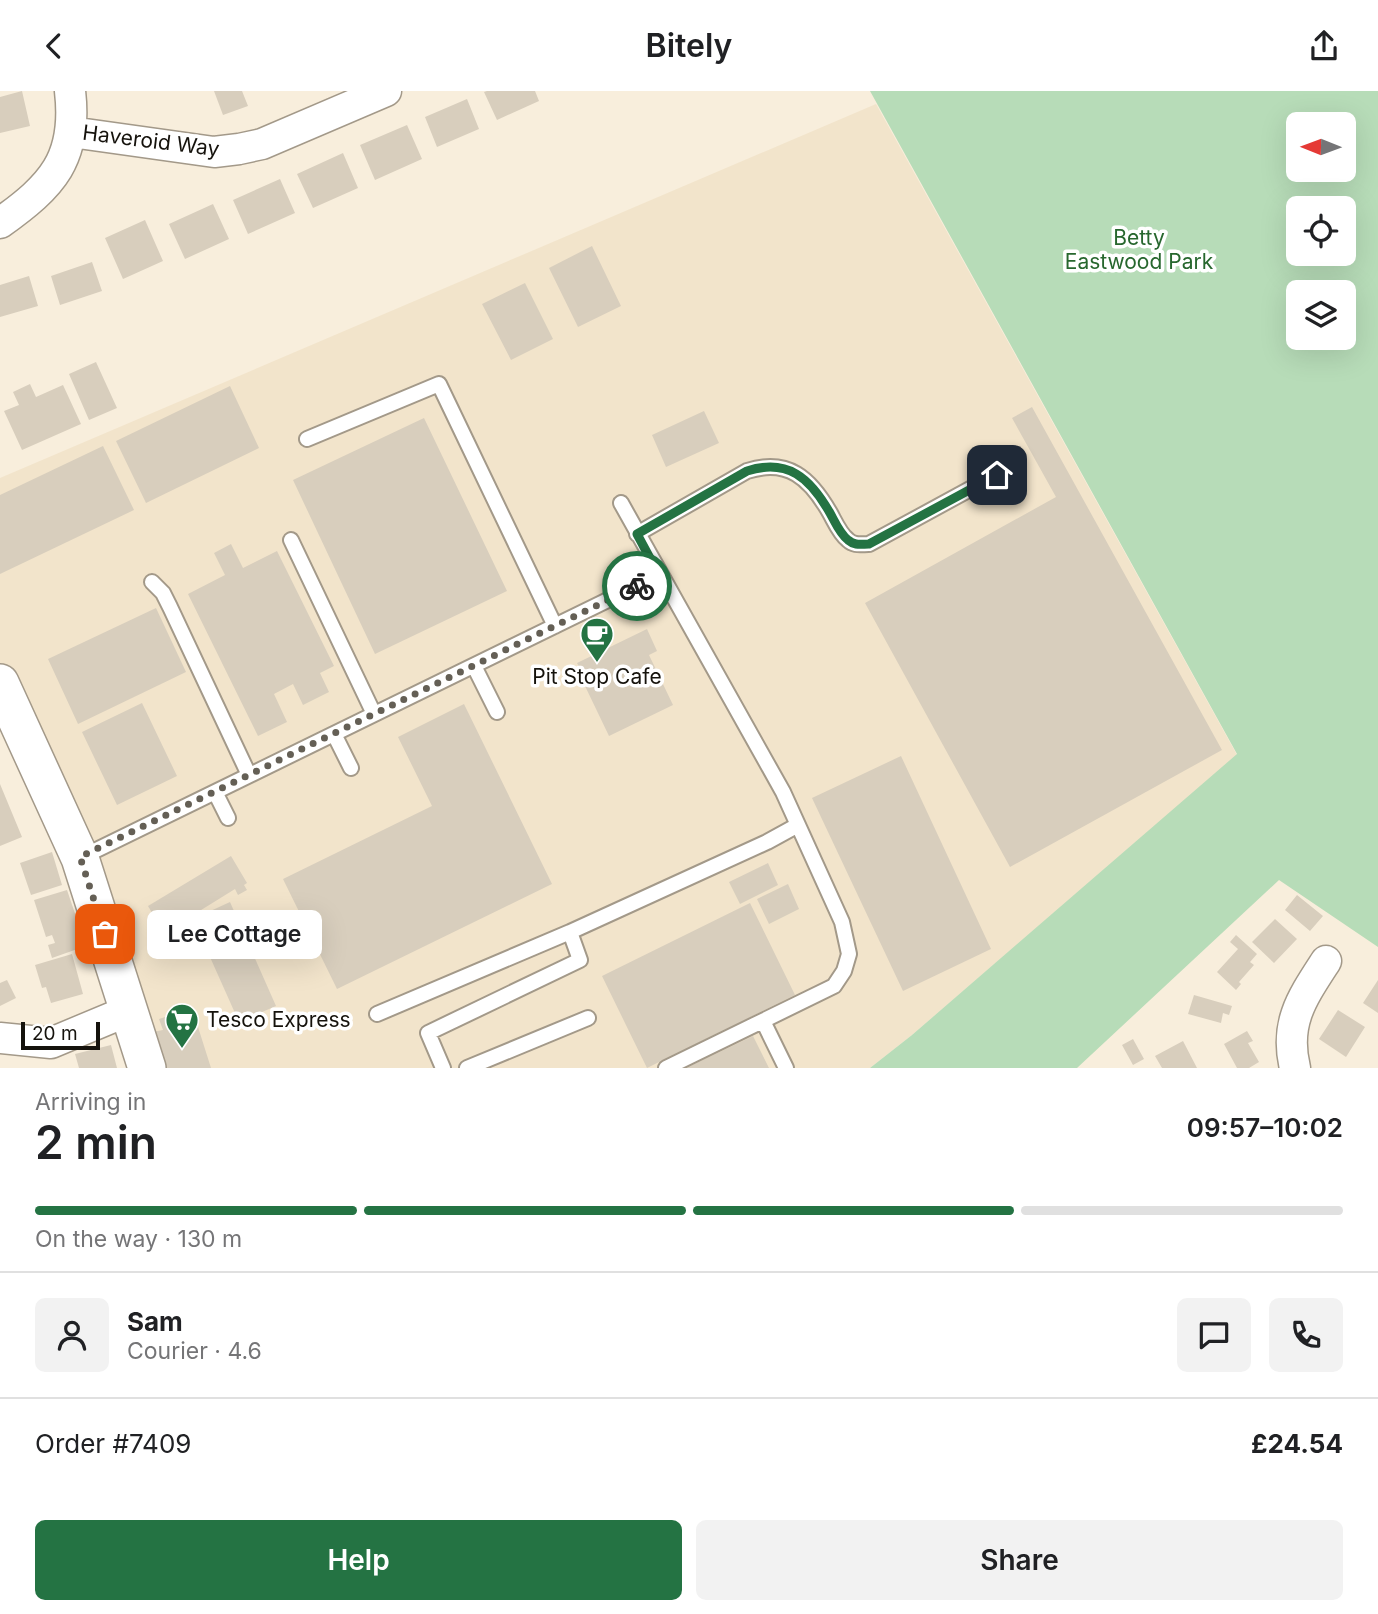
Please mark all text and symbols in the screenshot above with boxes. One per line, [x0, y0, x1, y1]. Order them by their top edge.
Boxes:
text: Bitely [646, 26, 732, 65]
icon: back [35, 27, 73, 65]
icon: share [1305, 27, 1343, 65]
north arrow [1286, 112, 1356, 182]
map controls [1286, 112, 1356, 350]
street label: Haveroid Way [81, 120, 221, 161]
button: locate [1286, 196, 1356, 266]
park label: Betty Eastwood Park [1065, 225, 1214, 274]
button: layers [1286, 280, 1356, 350]
pin [967, 445, 1027, 505]
icon: home [978, 456, 1016, 494]
courier [602, 551, 672, 621]
icon: bike [618, 567, 656, 605]
cafe icon: Pit Stop Cafe [578, 615, 616, 664]
place label: Pit Stop Cafe [532, 664, 662, 689]
pin [75, 904, 135, 964]
callout: Lee Cottage [147, 909, 322, 959]
icon: bag [86, 915, 124, 953]
text: Lee Cottage [168, 920, 301, 948]
supermarket icon: Tesco Express [163, 1001, 201, 1050]
place label: Tesco Express [206, 1007, 351, 1032]
scale bar [21, 1019, 100, 1051]
text: 20 m [32, 1022, 78, 1045]
text: Arriving in [35, 1088, 146, 1116]
text: 09:57–10:02 [1187, 1112, 1343, 1143]
text: 2 min [35, 1114, 157, 1170]
text: On the way · 130 m [35, 1225, 242, 1253]
button: person [35, 1298, 109, 1372]
button: chat [1177, 1298, 1251, 1372]
button: phone [1269, 1298, 1343, 1372]
text: Sam [127, 1306, 183, 1337]
text: Courier · 4.6 [127, 1337, 262, 1365]
text: Order #7409 [35, 1428, 191, 1459]
text: £24.54 [1251, 1428, 1343, 1459]
button: Help [35, 1520, 682, 1600]
button: Share [696, 1520, 1343, 1600]

